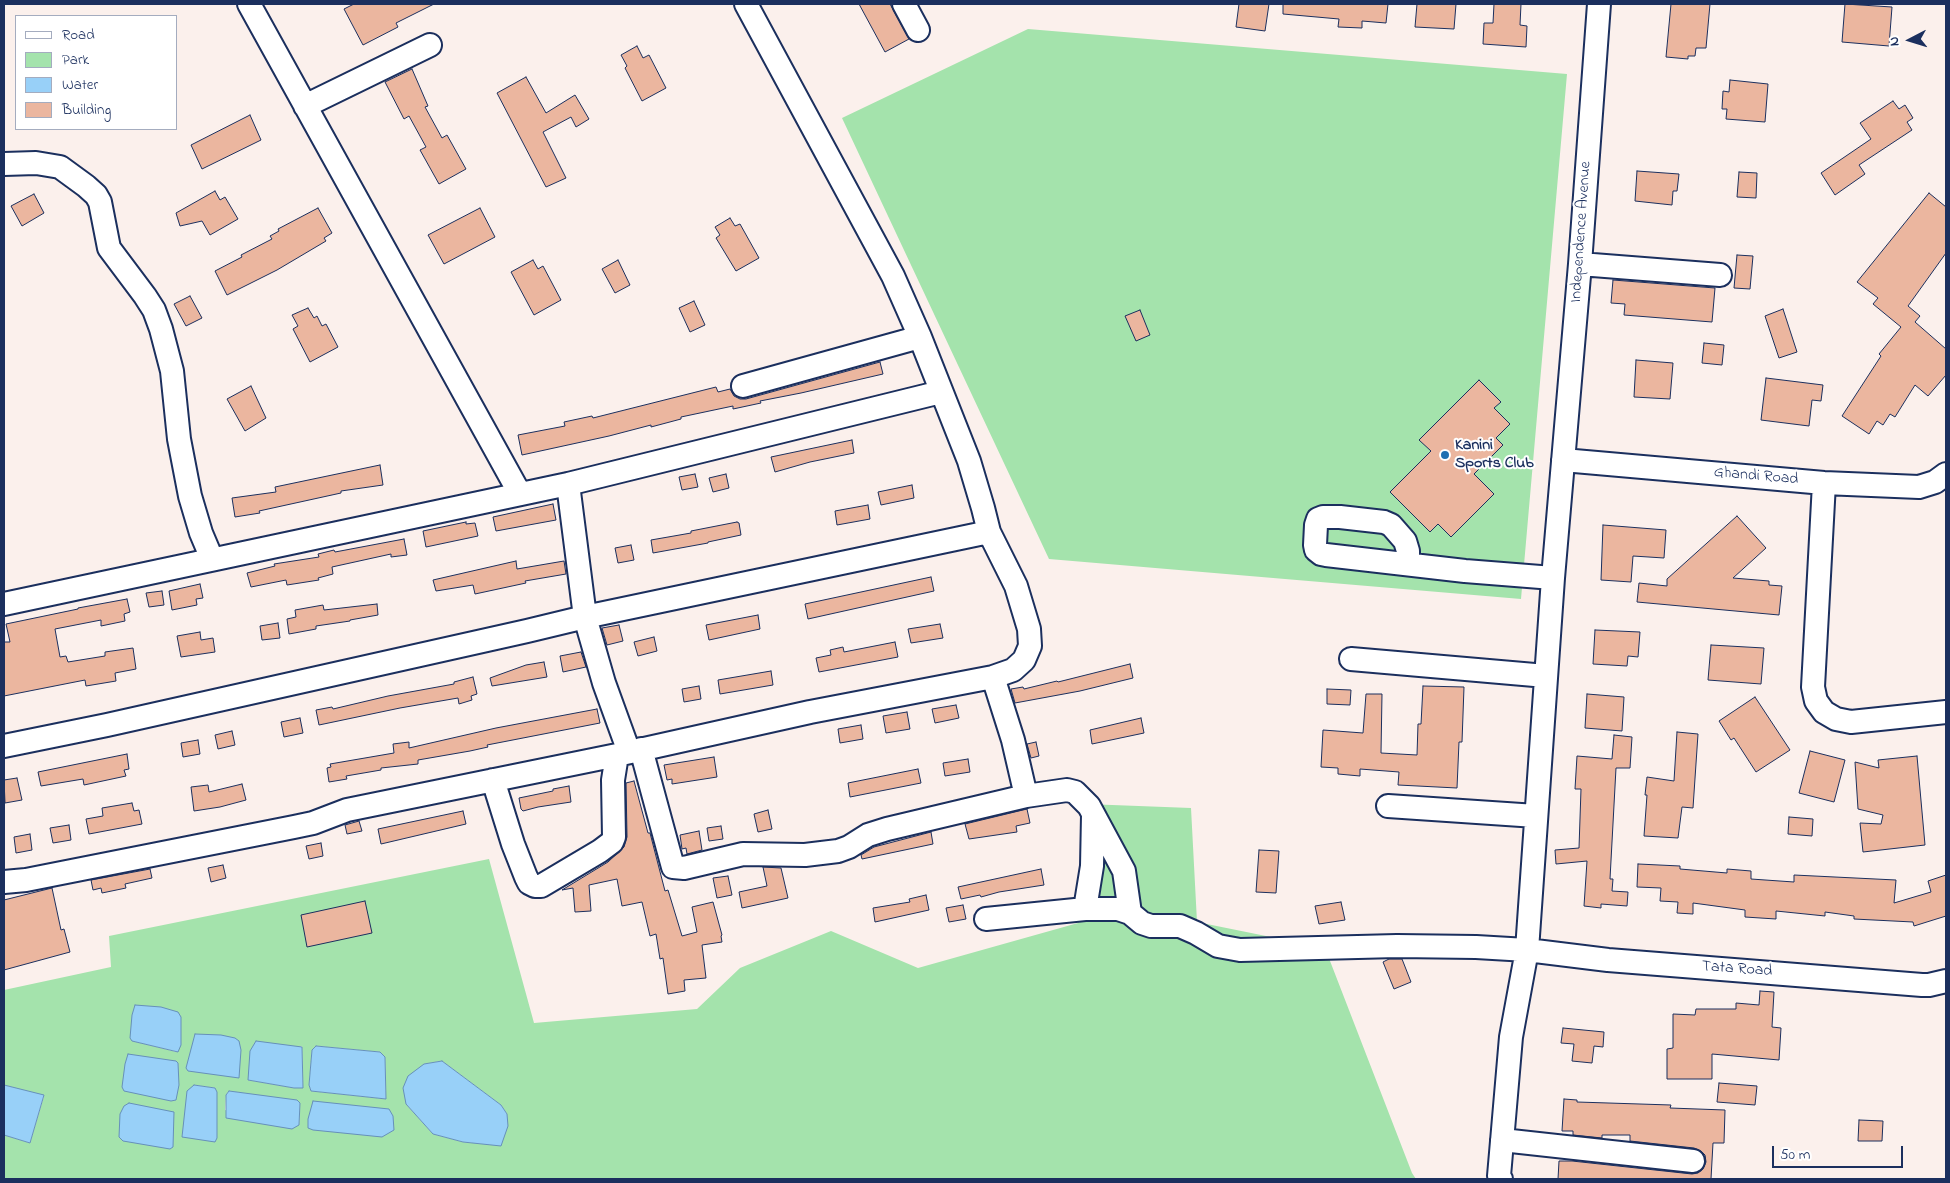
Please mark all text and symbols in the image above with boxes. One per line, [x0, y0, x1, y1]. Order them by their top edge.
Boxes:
legend [15, 15, 178, 130]
north arrow [1885, 15, 1935, 65]
text: Road [62, 24, 95, 46]
text: N [1884, 36, 1905, 47]
text: Park [62, 49, 89, 71]
text: Water [62, 74, 98, 96]
text: Building [62, 99, 111, 121]
street label: Independence Avenue [1567, 161, 1597, 303]
place label: Kanini Sports Club [1455, 436, 1534, 474]
marker: Kanini Sports Club [1439, 449, 1451, 461]
street label: Ghandi Road [1713, 464, 1799, 490]
street label: Tata Road [1701, 958, 1773, 982]
scale bar [1775, 1136, 1906, 1168]
text: 50 m [1780, 1144, 1810, 1166]

